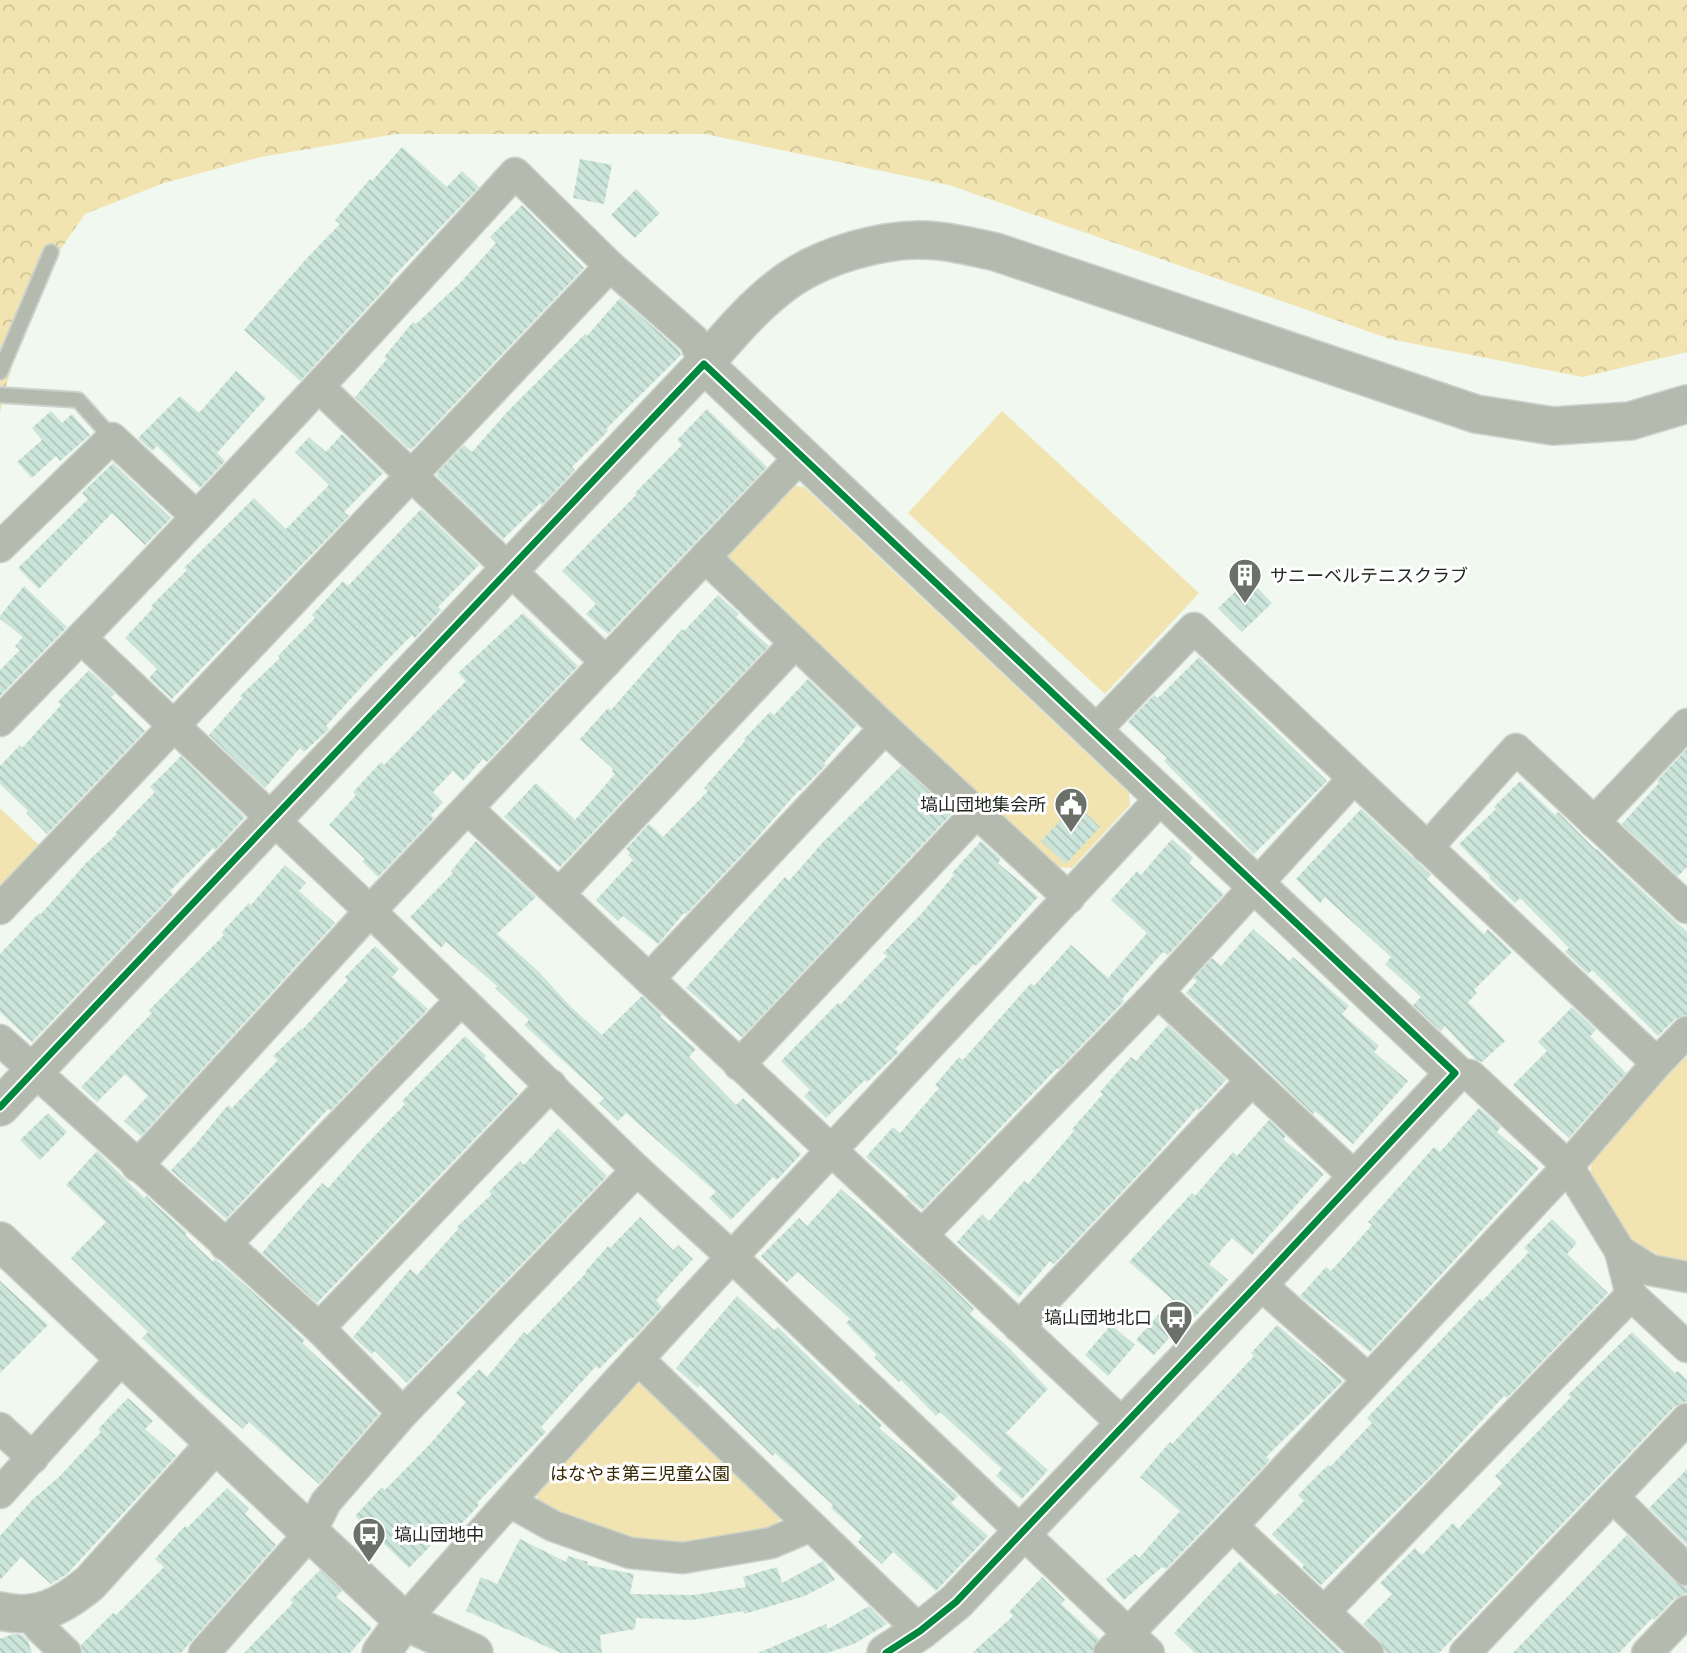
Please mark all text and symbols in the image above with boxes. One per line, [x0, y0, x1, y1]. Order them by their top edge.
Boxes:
building icon: サニーベルテニスクラブ [1226, 556, 1264, 605]
place label: サニーベルテニスクラブ [1270, 565, 1468, 586]
public building icon: 塙山団地集会所 [1052, 785, 1090, 834]
place label: 塙山団地集会所 [920, 794, 1046, 815]
bus stop icon: 塙山団地北口 [1157, 1298, 1195, 1347]
place label: 塙山団地北口 [1044, 1307, 1152, 1328]
park label: はなやま第三児童公園 [550, 1463, 730, 1484]
bus stop icon: 塙山団地中 [350, 1515, 388, 1564]
place label: 塙山団地中 [394, 1524, 484, 1545]

